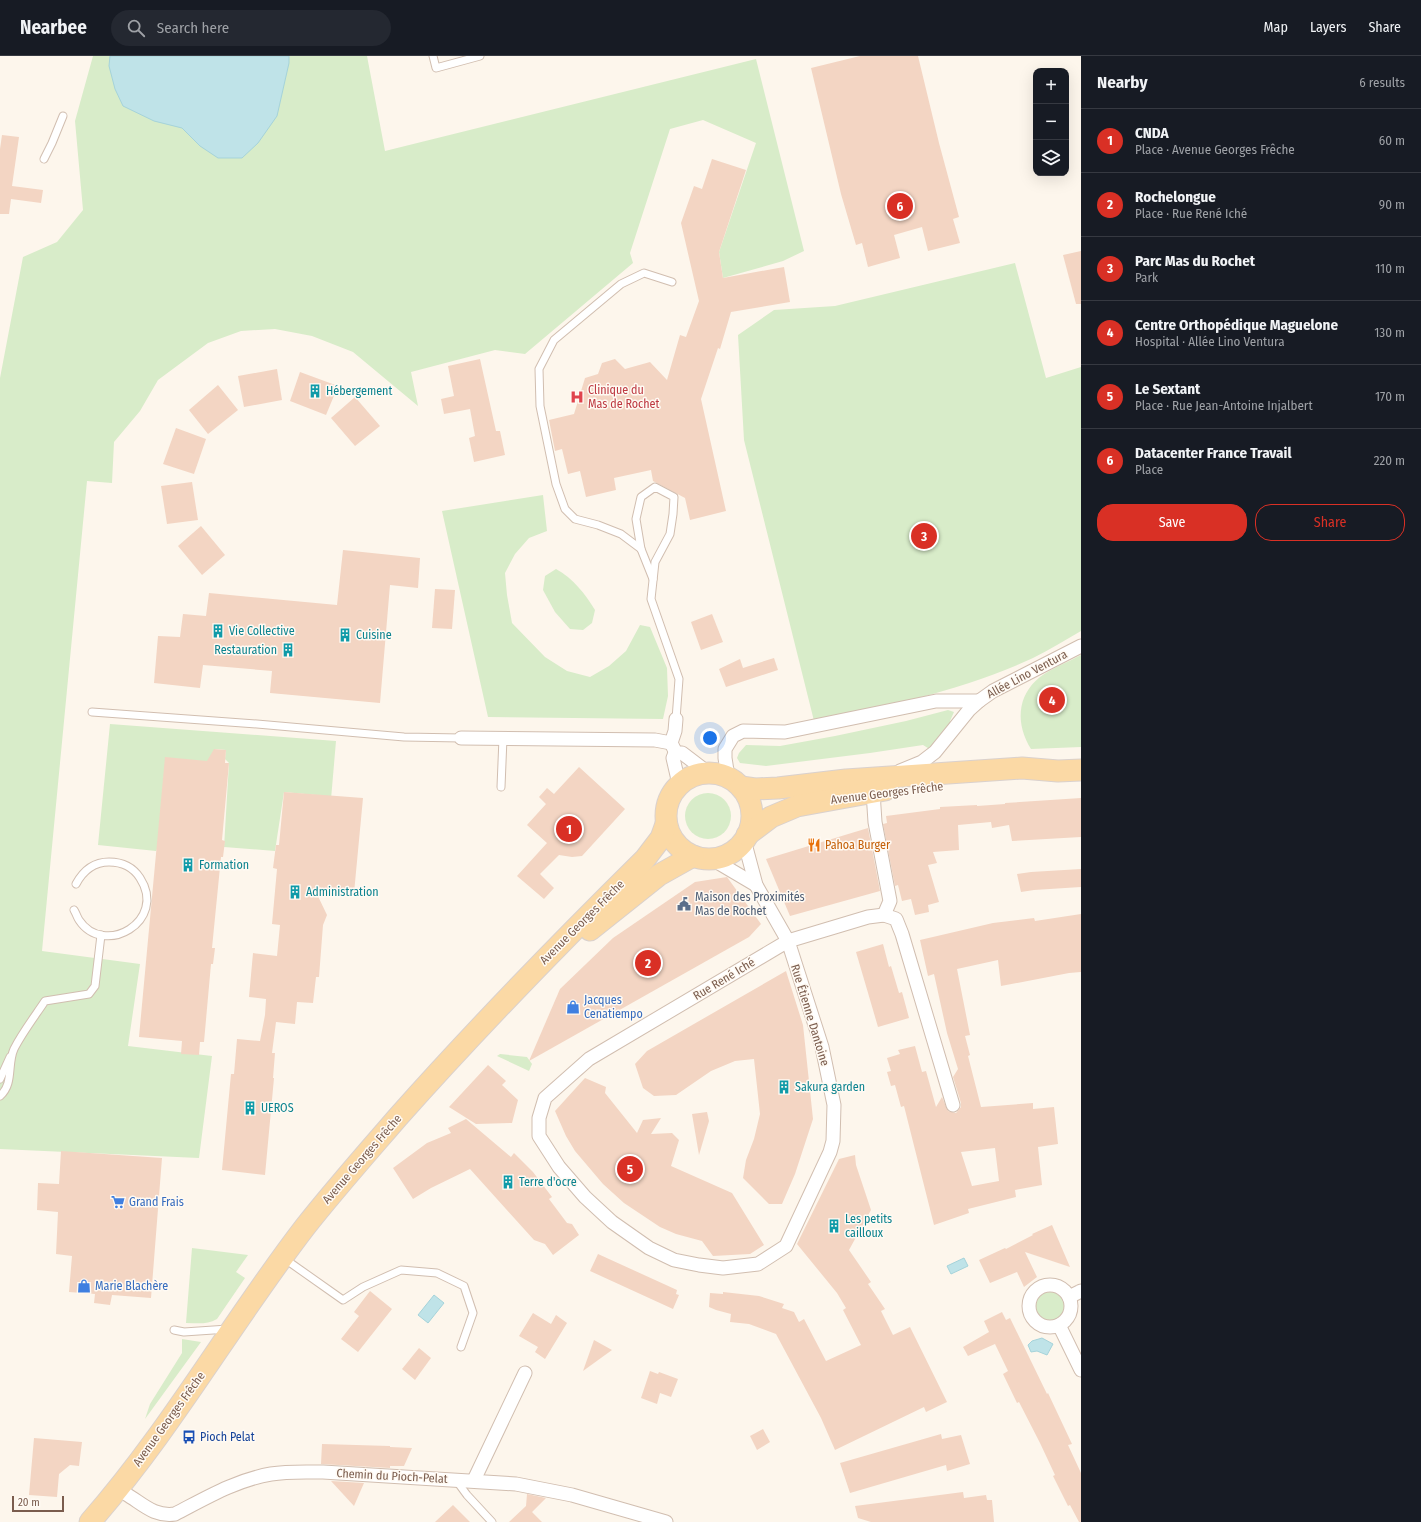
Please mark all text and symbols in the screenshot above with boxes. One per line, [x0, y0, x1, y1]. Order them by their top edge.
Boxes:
search box [111, 10, 391, 46]
text: Nearbee [20, 16, 87, 39]
icon: search [125, 17, 147, 39]
text: Search here [157, 19, 229, 37]
text: Map [1264, 19, 1288, 36]
text: Layers [1310, 19, 1346, 36]
text: Share [1368, 19, 1401, 36]
map controls [1033, 68, 1069, 176]
button: + [1033, 68, 1069, 104]
text: Nearby [1097, 72, 1148, 93]
text: 6 results [1359, 75, 1405, 90]
button: − [1033, 104, 1069, 140]
text: CNDA [1135, 124, 1169, 142]
text: 1 [1107, 133, 1113, 148]
text: 60 m [1379, 133, 1405, 148]
button: layers [1033, 140, 1069, 176]
text: Place · Avenue Georges Frêche [1135, 142, 1295, 157]
text: Rochelongue [1135, 188, 1216, 206]
pin: 6 [887, 191, 913, 221]
text: 2 [1107, 197, 1113, 212]
text: 90 m [1379, 197, 1405, 212]
text: Place · Rue René Iché [1135, 206, 1247, 221]
text: Parc Mas du Rochet [1135, 252, 1255, 270]
text: 3 [1107, 261, 1113, 276]
text: 110 m [1375, 261, 1405, 276]
text: Park [1135, 270, 1158, 285]
text: Centre Orthopédique Maguelone [1135, 316, 1338, 334]
text: 4 [1107, 325, 1113, 340]
text: 130 m [1374, 325, 1405, 340]
text: Hospital · Allée Lino Ventura [1135, 334, 1285, 349]
text: Le Sextant [1135, 380, 1200, 398]
building icon: Hébergement [307, 383, 323, 399]
place label: Clinique du Mas de Rochet [588, 383, 660, 411]
place label: Hébergement [326, 384, 392, 398]
hospital icon: Clinique du Mas de Rochet [569, 389, 585, 405]
text: 5 [1107, 389, 1113, 404]
text: 170 m [1375, 389, 1405, 404]
text: Place · Rue Jean-Antoine Injalbert [1135, 398, 1313, 413]
text: Datacenter France Travail [1135, 444, 1292, 462]
text: 6 [1107, 453, 1113, 468]
text: 220 m [1374, 453, 1405, 468]
text: Place [1135, 462, 1163, 477]
button: Save [1097, 504, 1247, 541]
button: Share [1255, 504, 1405, 541]
pin: 3 [911, 521, 937, 551]
building icon: Vie Collective [210, 623, 226, 639]
place label: Vie Collective [229, 624, 295, 638]
building icon: Cuisine [337, 627, 353, 643]
place label: Cuisine [356, 628, 392, 642]
building icon: Restauration [280, 642, 296, 658]
place label: Restauration [214, 643, 277, 657]
street label: Allée Lino Ventura [984, 647, 1070, 701]
pin: 4 [1039, 685, 1065, 715]
your location [700, 728, 720, 748]
street label: Avenue Georges Frêche [830, 779, 944, 807]
pin: 1 [556, 814, 582, 844]
restaurant icon: Pahoa Burger [806, 837, 822, 853]
place label: Pahoa Burger [825, 838, 891, 852]
building icon: Formation [180, 857, 196, 873]
place label: Formation [199, 858, 249, 872]
street label: Avenue Georges Frêche [537, 877, 627, 967]
building icon: Administration [287, 884, 303, 900]
place label: Administration [306, 885, 379, 899]
place label: Maison des Proximités Mas de Rochet [695, 890, 805, 918]
public building icon: Maison des Proximités Mas de Rochet [676, 896, 692, 912]
pin: 2 [635, 948, 661, 978]
street label: Rue René Iché [691, 955, 757, 1003]
street label: Rue Étienne Dantoine [788, 962, 833, 1068]
place label: Jacques Cenatiempo [584, 993, 643, 1021]
shop icon: Jacques Cenatiempo [565, 999, 581, 1015]
building icon: Sakura garden [776, 1079, 792, 1095]
place label: Sakura garden [795, 1080, 865, 1094]
building icon: UEROS [242, 1100, 258, 1116]
place label: UEROS [261, 1101, 294, 1115]
street label: Avenue Georges Frêche [320, 1112, 405, 1206]
pin: 5 [617, 1154, 643, 1184]
building icon: Terre d'ocre [500, 1174, 516, 1190]
place label: Terre d'ocre [519, 1175, 577, 1189]
supermarket icon: Grand Frais [110, 1194, 126, 1210]
place label: Grand Frais [129, 1195, 184, 1209]
place label: Les petits cailloux [845, 1212, 892, 1240]
building icon: Les petits cailloux [826, 1218, 842, 1234]
shop icon: Marie Blachère [76, 1278, 92, 1294]
place label: Marie Blachère [95, 1279, 168, 1293]
street label: Avenue Georges Frêche [130, 1369, 208, 1469]
bus stop icon: Pioch Pelat [181, 1429, 197, 1445]
place label: Pioch Pelat [200, 1430, 255, 1444]
street label: Chemin du Pioch-Pelat [336, 1466, 448, 1486]
scale bar [12, 1494, 64, 1513]
text: 20 m [18, 1496, 40, 1509]

